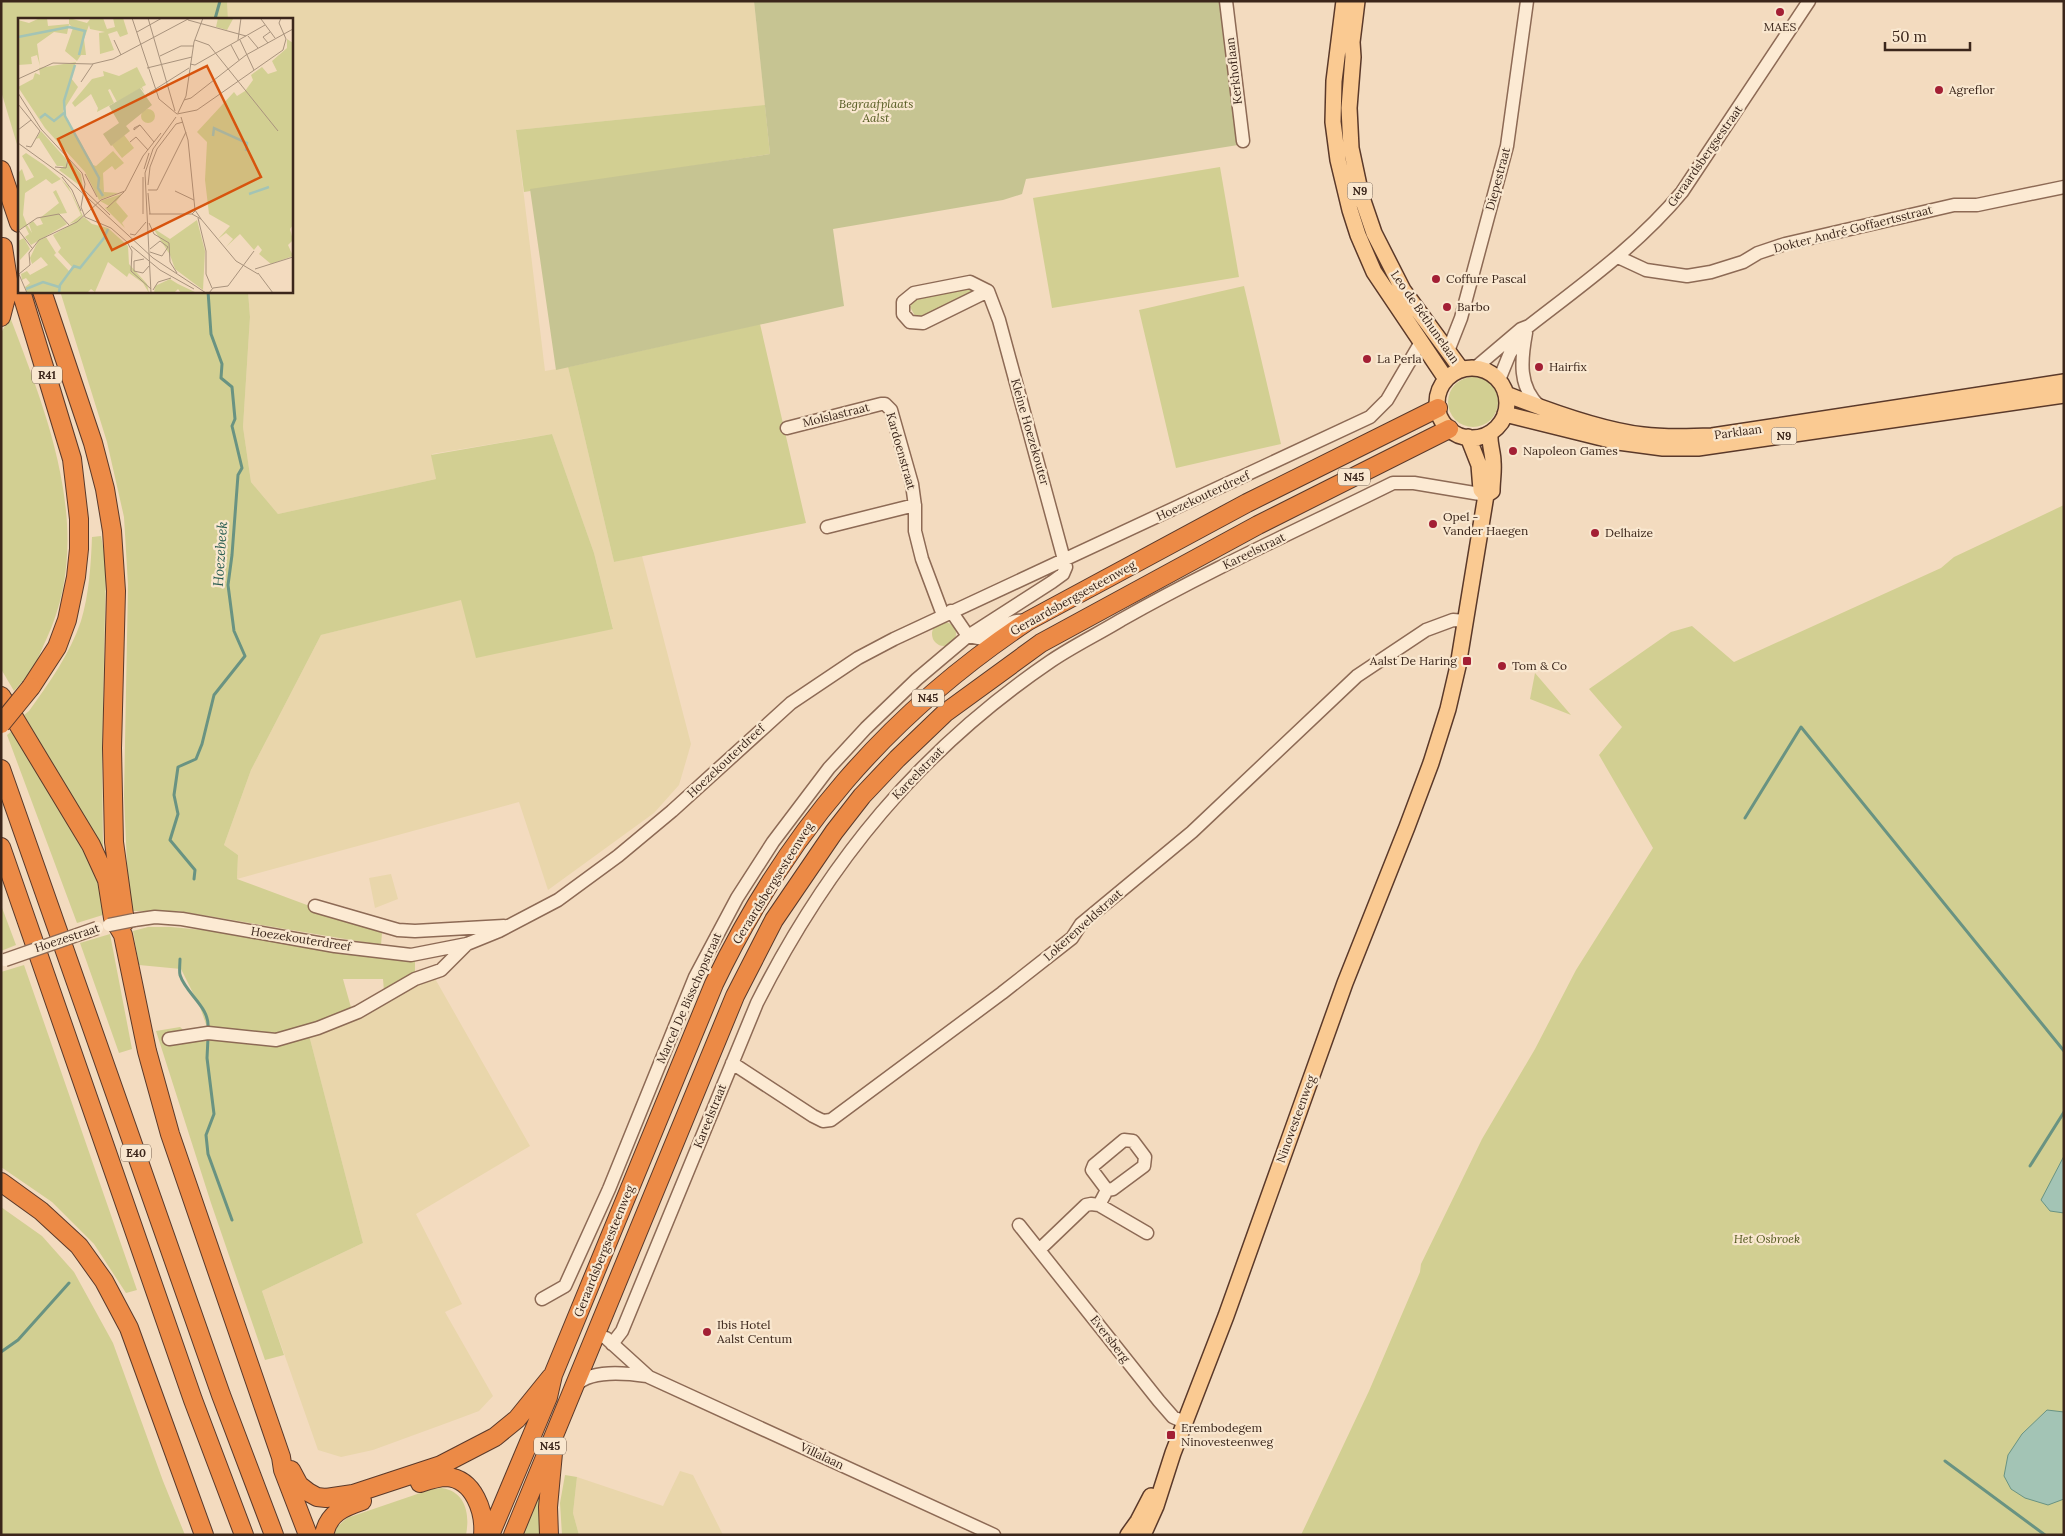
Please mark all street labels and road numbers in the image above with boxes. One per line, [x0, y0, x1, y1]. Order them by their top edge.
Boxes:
street label: Kerkhoflaan [1222, 37, 1245, 106]
street label: Geraardsbergsestraat [1664, 102, 1746, 209]
street label: Diepestraat [1482, 145, 1513, 212]
road number: N9 [1348, 182, 1372, 200]
street label: Dokter André Goffaertsstraat [1772, 201, 1934, 256]
street label: Leo de Béthunelaan [1388, 267, 1463, 366]
road number: R41 [32, 366, 62, 384]
street label: Kleine Hoezekouter [1008, 377, 1053, 488]
street label: Molslastraat [801, 399, 871, 430]
street label: Kardoenstraat [883, 410, 920, 492]
street label: Parklaan [1713, 421, 1763, 442]
road number: N9 [1772, 428, 1796, 444]
street label: Hoezekouterdreef [1154, 467, 1253, 524]
road number: N45 [1338, 468, 1370, 486]
street label: Kareelstraat [1220, 529, 1288, 572]
street label: Geraardsbergsesteenweg [1007, 557, 1138, 638]
road number: N45 [912, 690, 944, 706]
street label: Hoezekouterdreef [684, 720, 768, 801]
street label: Kareelstraat [889, 743, 947, 802]
street label: Geraardsbergsesteenweg [729, 819, 817, 947]
street label: Lokerenveldstraat [1040, 885, 1125, 964]
street label: Hoezestraat [32, 920, 102, 955]
street label: Hoezekouterdreef [250, 923, 353, 954]
street label: Marcel De Bisschopstraat [653, 930, 724, 1066]
street label: Ninovesteenweg [1273, 1073, 1318, 1165]
street label: Kareelstraat [690, 1081, 729, 1150]
road number: E40 [121, 1144, 151, 1162]
street label: Geraardsbergsesteenweg [570, 1182, 637, 1319]
street label: Eversberg [1087, 1312, 1134, 1366]
road number: N45 [534, 1438, 566, 1454]
street label: Villalaan [797, 1438, 847, 1472]

